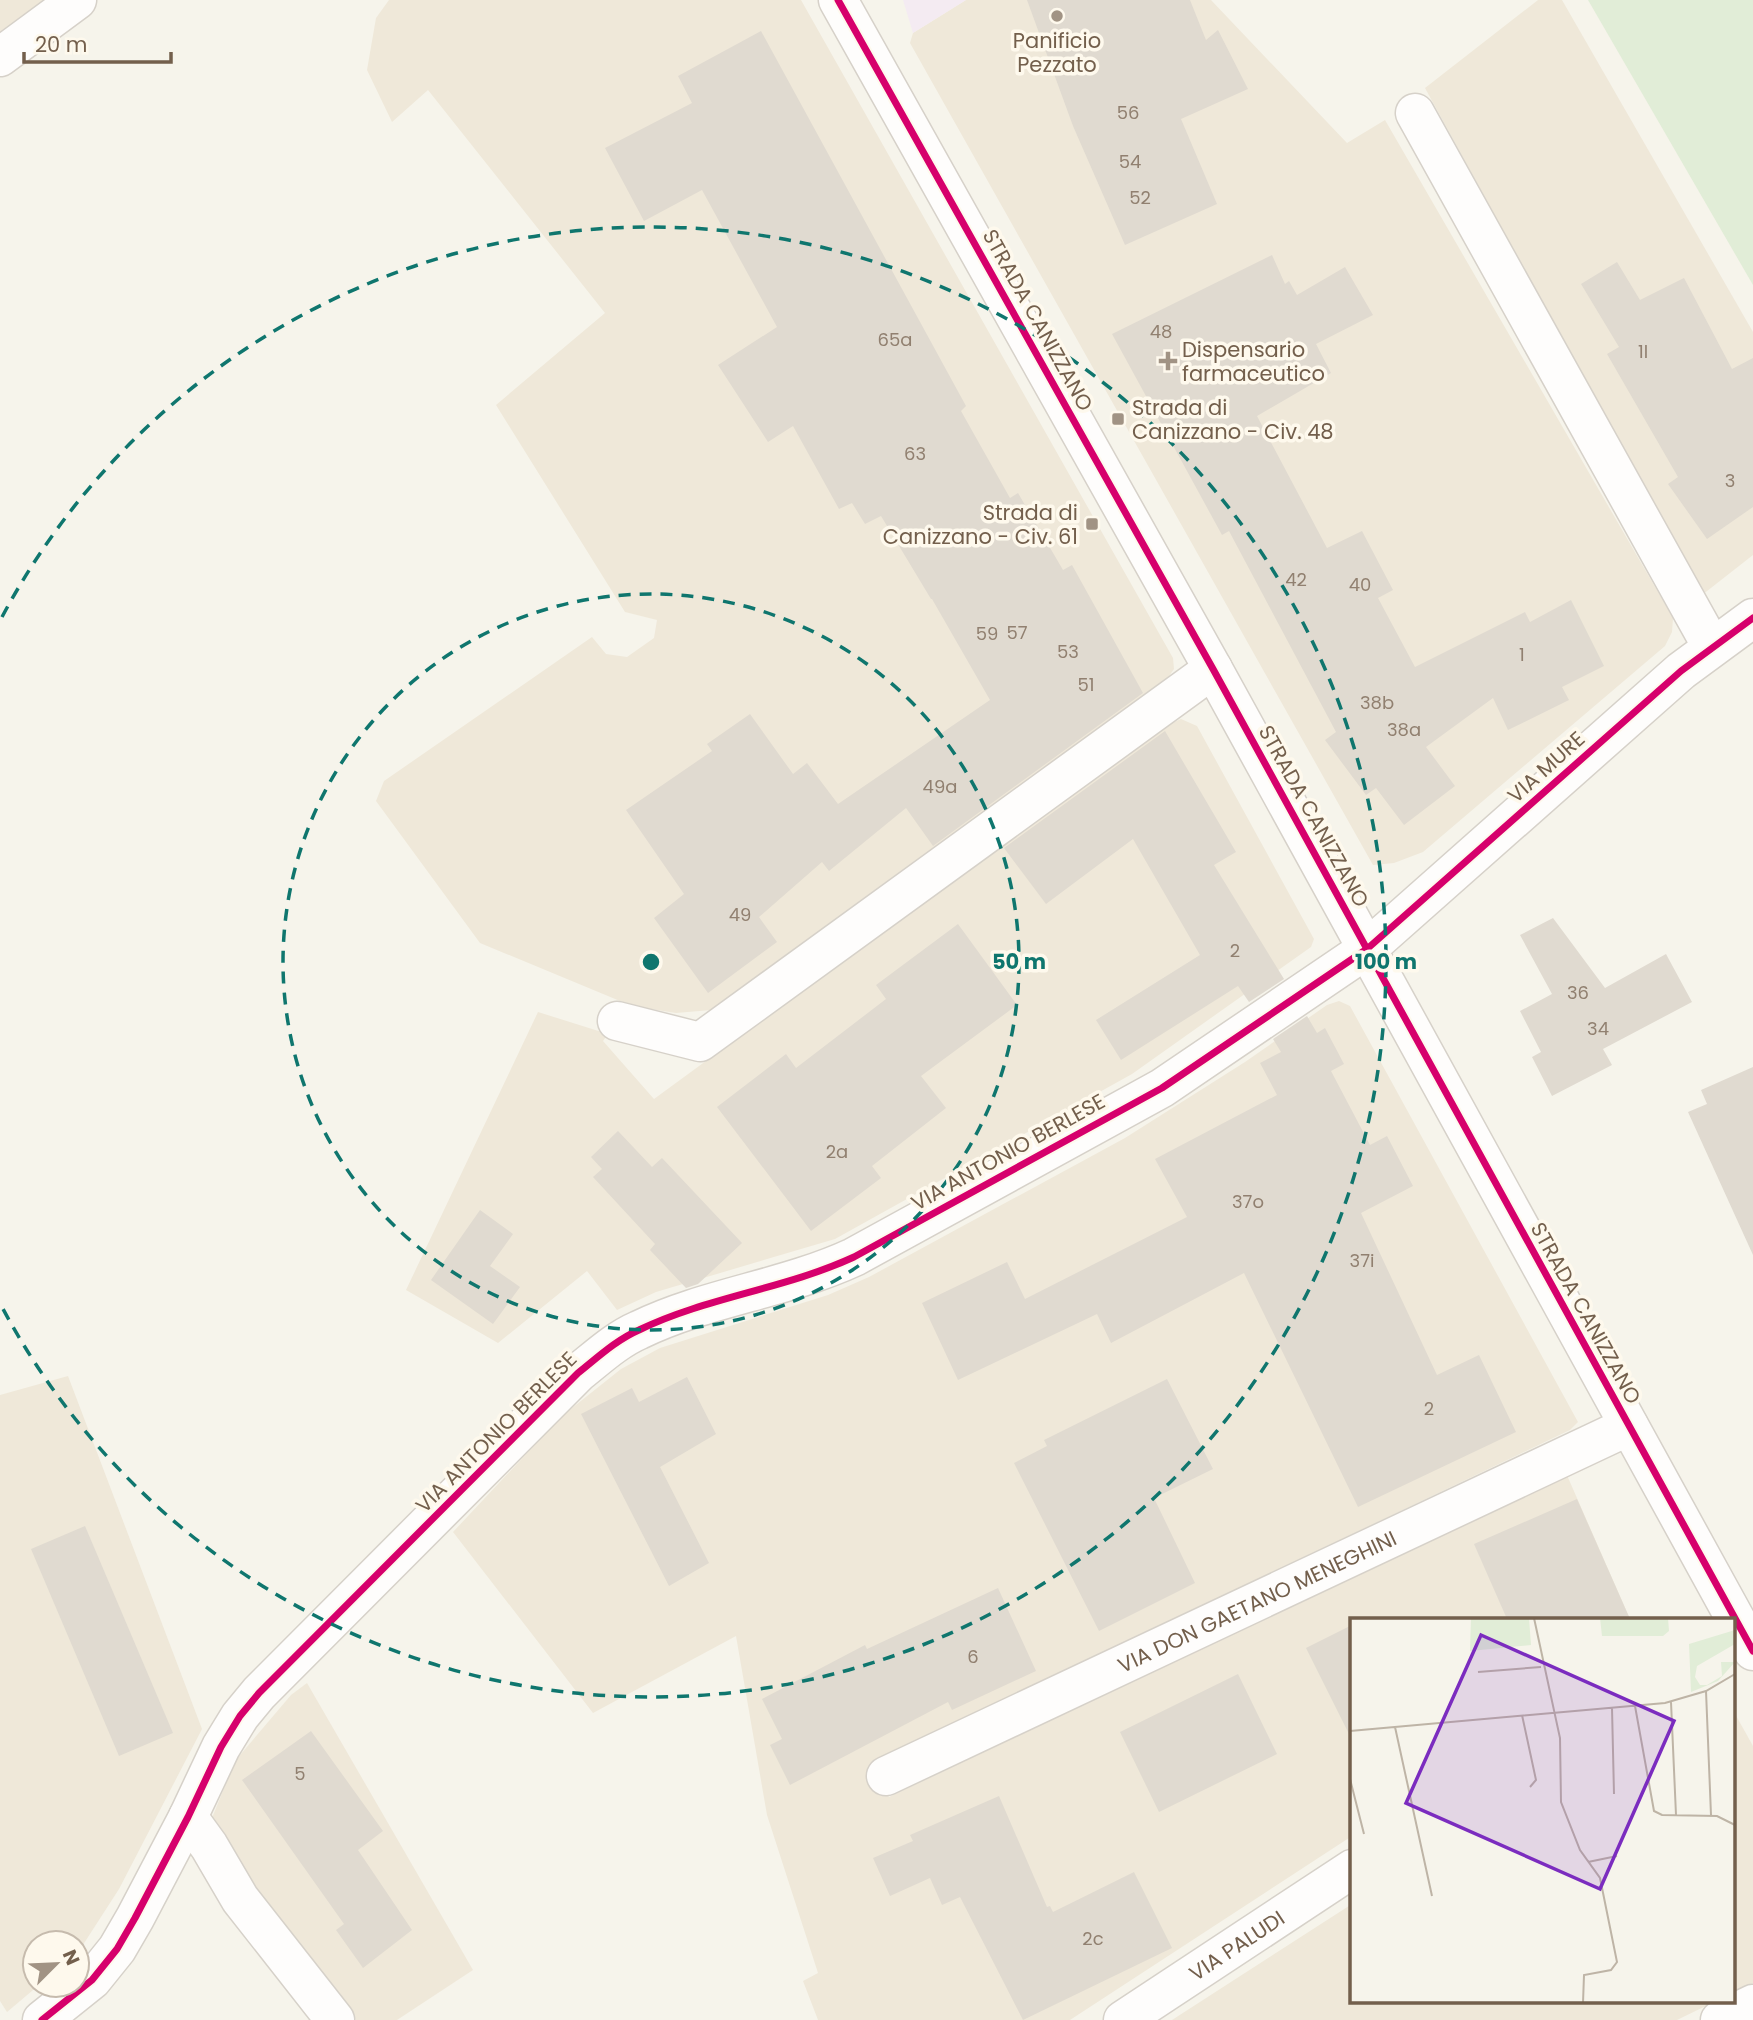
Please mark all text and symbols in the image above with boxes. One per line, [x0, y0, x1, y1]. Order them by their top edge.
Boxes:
marker: Panificio Pezzato [1049, 8, 1065, 24]
scale bar [24, 21, 172, 65]
place label: Panificio Pezzato [1013, 26, 1101, 79]
text: 20 m [35, 30, 88, 59]
house number: 56 [1117, 100, 1139, 125]
house number: 54 [1119, 149, 1141, 174]
house number: 52 [1129, 185, 1151, 210]
street label: STRADA CANIZZANO [976, 224, 1100, 416]
house number: 48 [1150, 319, 1172, 344]
house number: 65a [878, 327, 912, 352]
place label: Dispensario farmaceutico [1182, 335, 1325, 388]
house number: 1l [1638, 339, 1648, 364]
marker: Dispensario farmaceutico [1160, 353, 1176, 369]
place label: Strada di Canizzano - Civ. 48 [1132, 393, 1334, 446]
marker: Strada di Canizzano - Civ. 48 [1110, 411, 1126, 427]
house number: 63 [904, 441, 926, 466]
house number: 3 [1725, 468, 1735, 493]
place label: Strada di Canizzano - Civ. 61 [883, 498, 1078, 551]
marker: Strada di Canizzano - Civ. 61 [1084, 516, 1100, 532]
house number: 42 [1285, 567, 1307, 592]
house number: 40 [1349, 572, 1371, 597]
house number: 57 [1006, 620, 1028, 645]
house number: 59 [976, 621, 998, 646]
house number: 53 [1057, 639, 1079, 664]
house number: 1 [1519, 642, 1525, 667]
house number: 51 [1077, 672, 1095, 697]
house number: 38b [1360, 690, 1394, 715]
house number: 38a [1387, 717, 1421, 742]
street label: STRADA CANIZZANO [1252, 720, 1376, 912]
street label: VIA MURE [1501, 724, 1591, 810]
house number: 49a [923, 774, 957, 799]
house number: 49 [729, 902, 751, 927]
house number: 2 [1230, 938, 1240, 963]
text: 50 m [992, 947, 1046, 976]
text: 100 m [1355, 947, 1417, 976]
centre of rings [639, 950, 663, 974]
house number: 36 [1567, 980, 1589, 1005]
house number: 34 [1587, 1016, 1609, 1041]
street label: VIA ANTONIO BERLESE [906, 1087, 1110, 1217]
house number: 2a [826, 1139, 848, 1164]
house number: 37o [1232, 1189, 1264, 1214]
street label: STRADA CANIZZANO [1524, 1217, 1648, 1409]
house number: 37i [1350, 1248, 1374, 1273]
street label: VIA ANTONIO BERLESE [409, 1345, 583, 1519]
house number: 2 [1424, 1396, 1434, 1421]
street label: VIA DON GAETANO MENEGHINI [1113, 1523, 1401, 1679]
inset map [1350, 1618, 1736, 2002]
house number: 6 [967, 1644, 979, 1669]
house number: 5 [294, 1761, 306, 1786]
street label: VIA PALUDI [1183, 1903, 1290, 1987]
house number: 2c [1082, 1926, 1104, 1951]
north arrow [21, 1929, 91, 1999]
text: N [56, 1945, 86, 1969]

